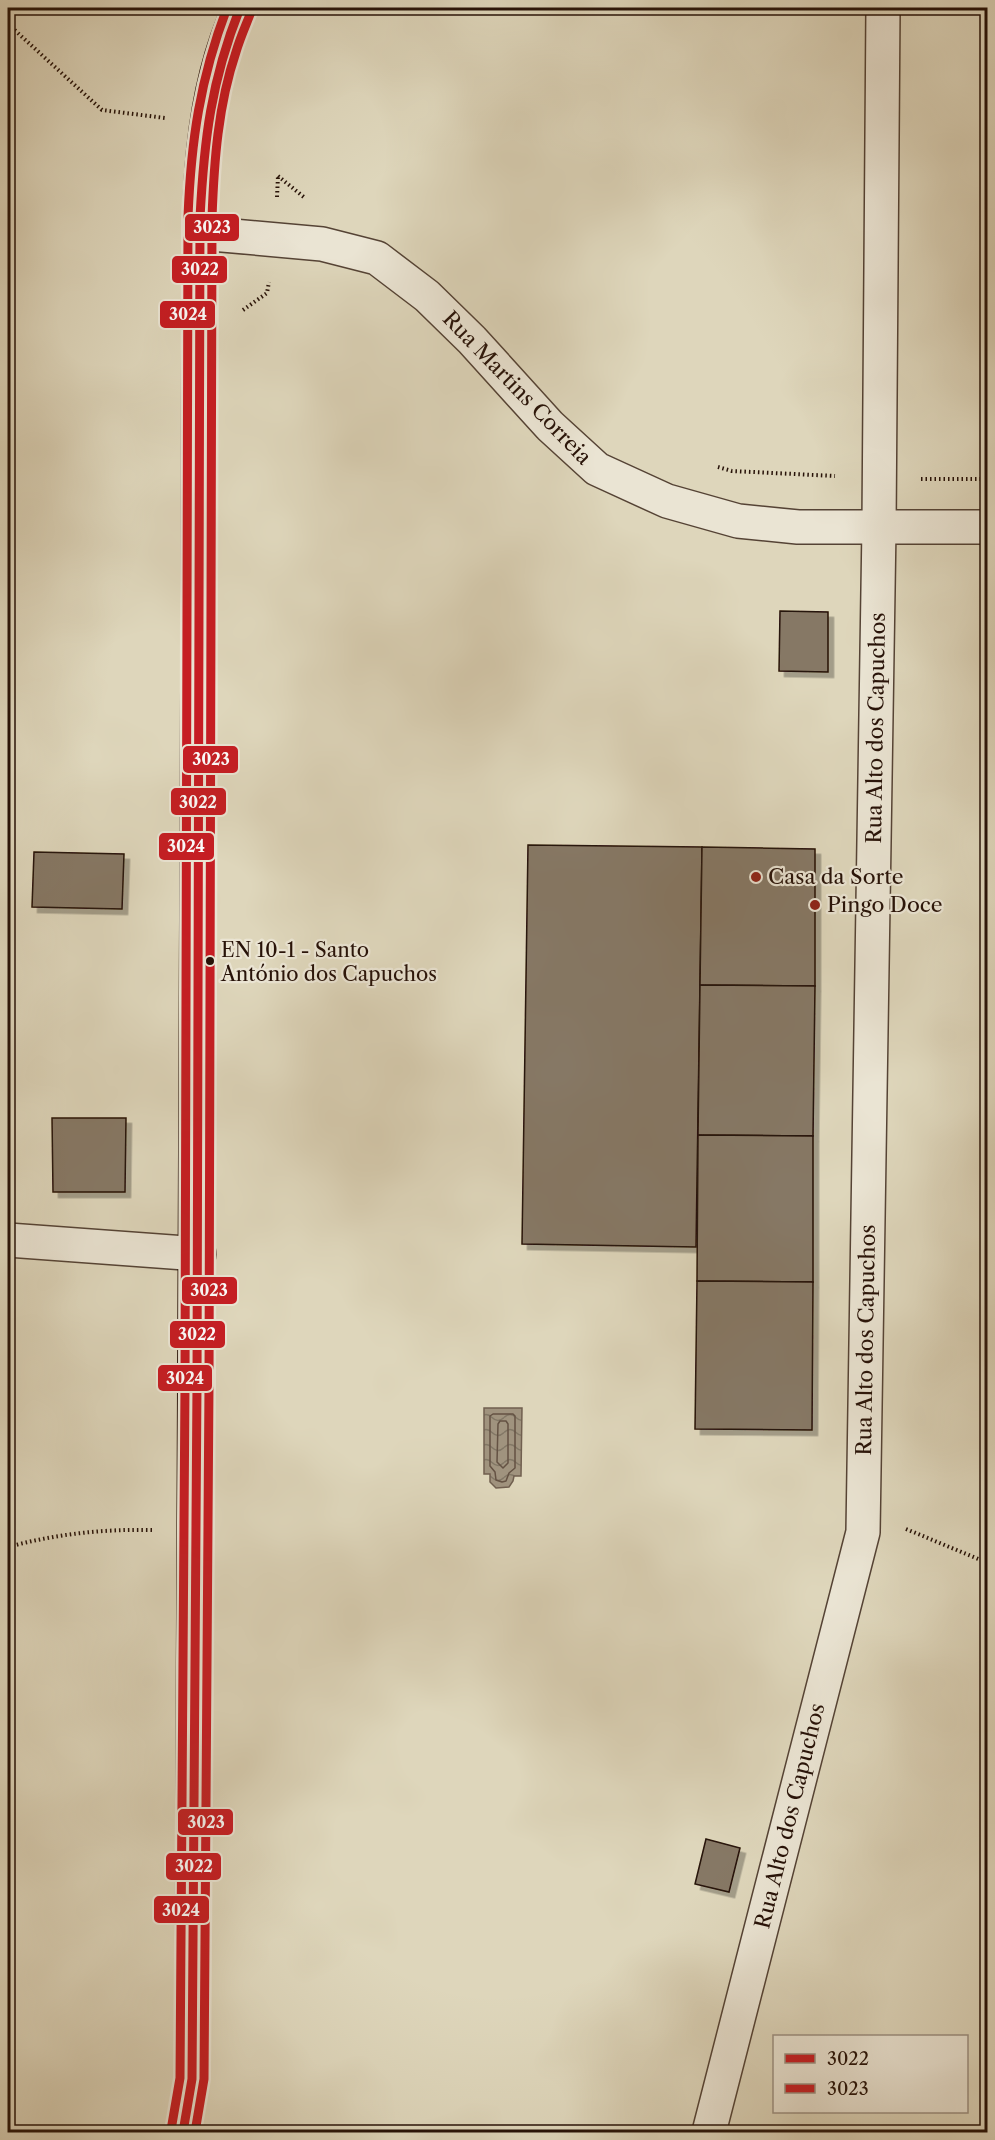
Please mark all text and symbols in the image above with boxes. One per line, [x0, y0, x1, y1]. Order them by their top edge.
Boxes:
line badge: 3023 [184, 213, 240, 242]
text: 3023 [193, 217, 231, 237]
line badge: 3022 [171, 255, 228, 284]
text: 3022 [181, 259, 219, 279]
line badge: 3024 [159, 300, 216, 329]
text: 3024 [169, 304, 207, 324]
street label: Rua Martins Correia [438, 306, 598, 470]
street label: Rua Alto dos Capuchos [861, 612, 890, 844]
line badge: 3023 [182, 745, 239, 774]
text: 3023 [192, 749, 230, 769]
line badge: 3022 [170, 787, 227, 816]
text: 3022 [179, 792, 217, 812]
line badge: 3024 [158, 832, 215, 861]
text: 3024 [167, 836, 205, 856]
place label: Casa da Sorte [768, 864, 904, 889]
marker: Casa da Sorte [749, 870, 763, 884]
place label: Pingo Doce [827, 892, 943, 917]
marker: Pingo Doce [808, 898, 822, 912]
place label: EN 10-1 - Santo António dos Capuchos [220, 938, 437, 986]
marker: EN 10-1 - Santo António dos Capuchos [204, 955, 216, 967]
street label: Rua Alto dos Capuchos [851, 1224, 880, 1456]
line badge: 3023 [181, 1276, 238, 1305]
text: 3023 [190, 1280, 228, 1300]
line badge: 3022 [169, 1320, 226, 1349]
text: 3022 [178, 1324, 216, 1344]
line badge: 3024 [157, 1364, 213, 1392]
text: 3024 [166, 1368, 204, 1388]
street label: Rua Alto dos Capuchos [749, 1701, 830, 1931]
line badge: 3023 [177, 1808, 234, 1836]
text: 3023 [187, 1812, 225, 1832]
line badge: 3022 [165, 1852, 222, 1881]
text: 3022 [175, 1856, 213, 1876]
line badge: 3024 [153, 1895, 210, 1924]
text: 3024 [162, 1900, 200, 1920]
legend [773, 2035, 968, 2113]
text: 3022 [827, 2048, 869, 2070]
text: 3023 [827, 2078, 869, 2100]

